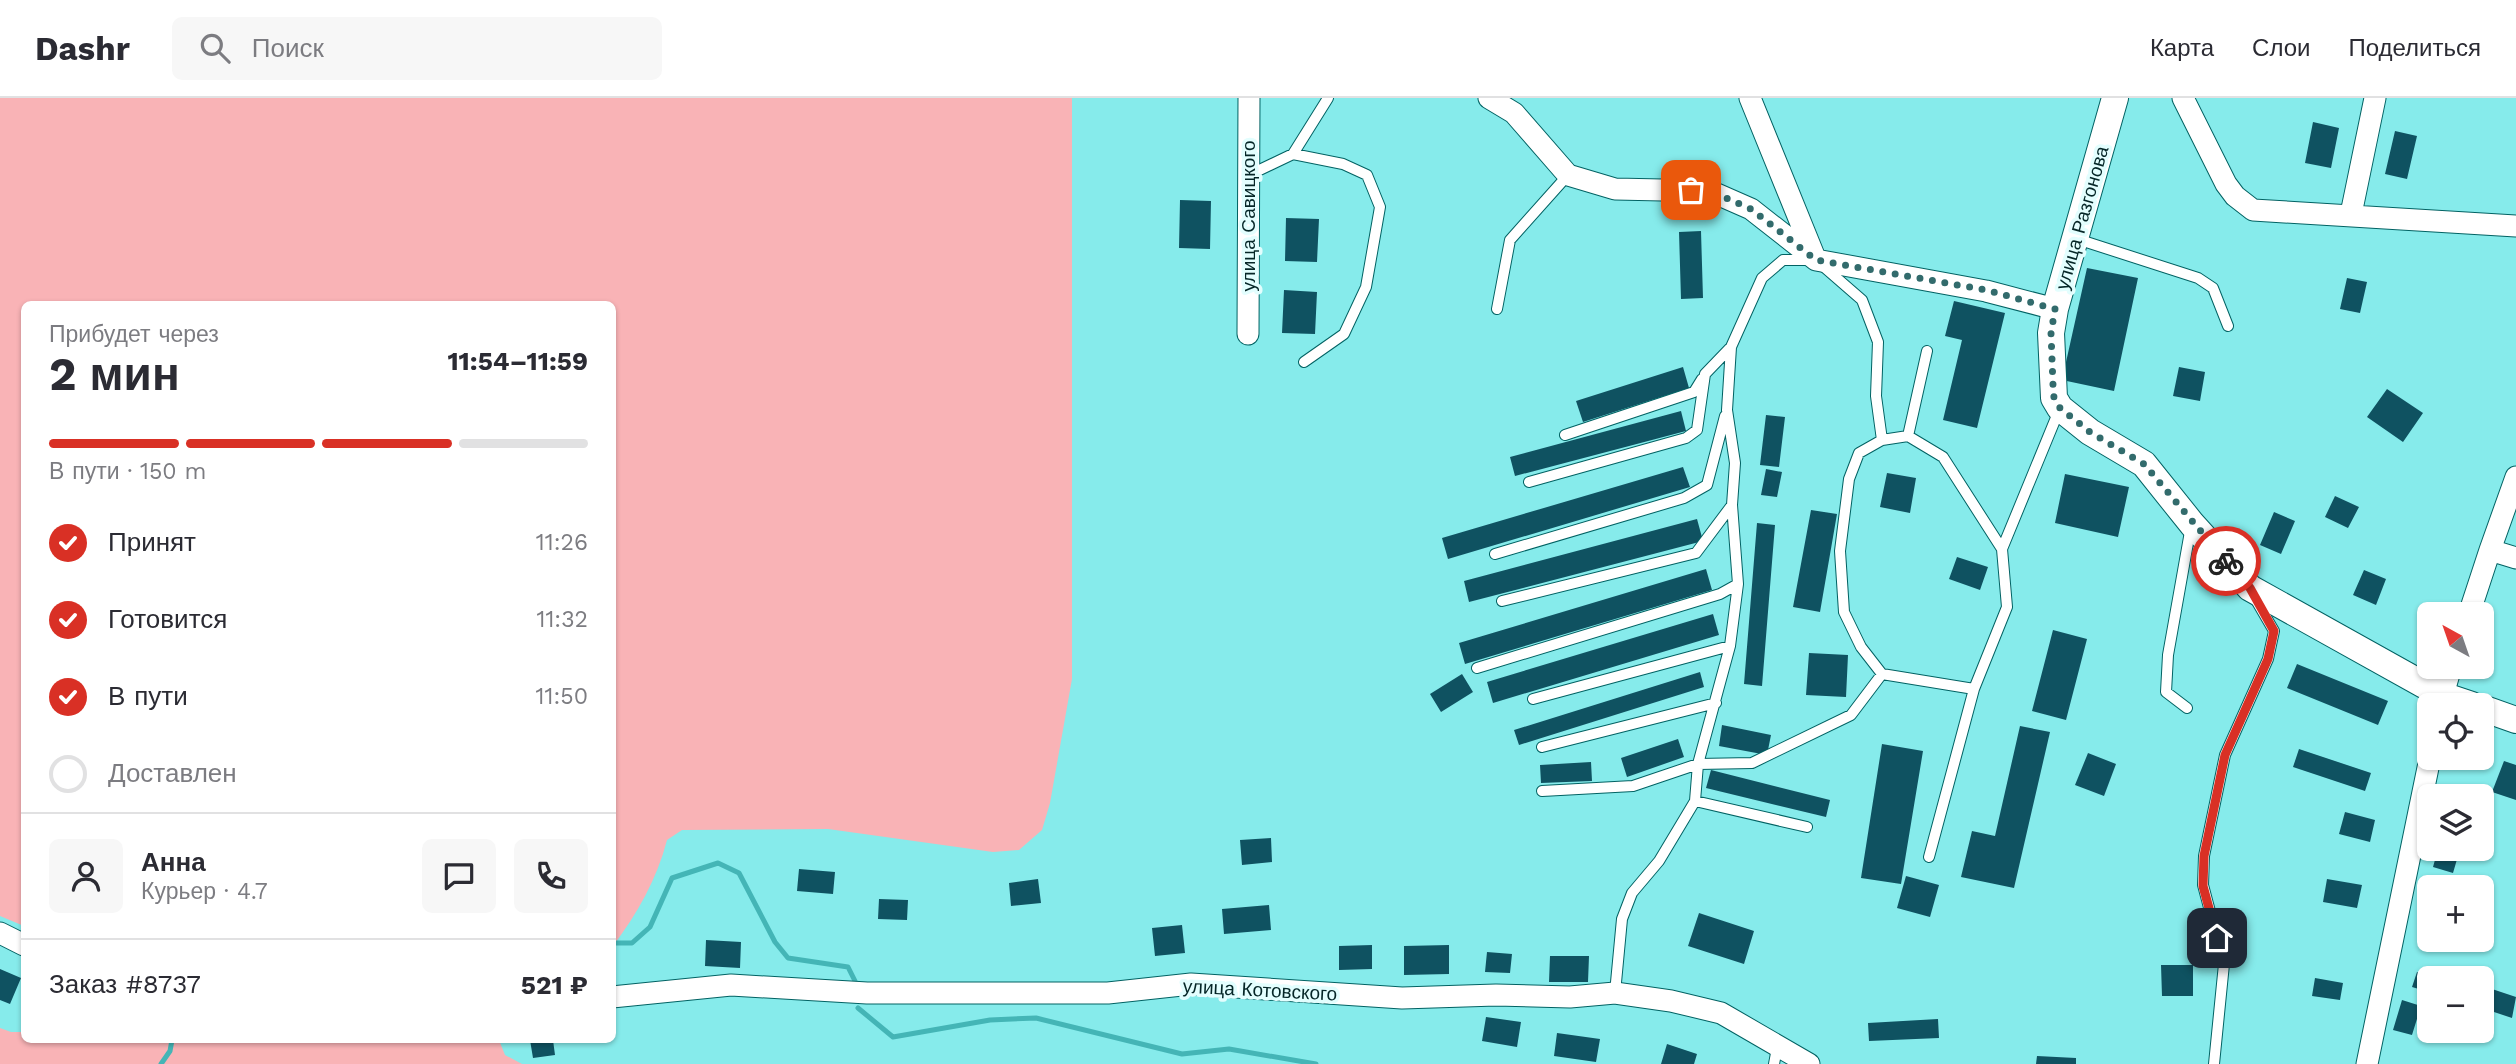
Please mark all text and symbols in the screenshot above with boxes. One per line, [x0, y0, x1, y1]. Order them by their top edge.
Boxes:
search box [172, 17, 662, 80]
text: Dashr [35, 29, 130, 68]
icon: search [196, 29, 234, 67]
text: Поиск [252, 33, 324, 63]
text: Карта [2150, 34, 2214, 62]
text: Слои [2252, 34, 2310, 62]
text: Поделиться [2348, 34, 2481, 62]
street label: улица Савицкого [1237, 141, 1260, 291]
street label: улица Разгонова [2050, 143, 2114, 292]
pin [1661, 160, 1721, 220]
icon: bag [1672, 171, 1710, 209]
text: Прибудет через [49, 321, 219, 348]
text: 11:54–11:59 [447, 346, 588, 376]
text: 2 мин [49, 347, 180, 401]
text: В пути · 150 m [49, 458, 206, 485]
icon: check [49, 524, 87, 562]
courier [2191, 526, 2261, 596]
text: Принят [108, 527, 196, 557]
text: 11:26 [536, 529, 588, 556]
icon: bike [2207, 542, 2245, 580]
icon: check [49, 601, 87, 639]
north arrow [2417, 602, 2494, 679]
map controls [2417, 602, 2494, 1043]
text: Готовится [108, 604, 227, 634]
text: 11:32 [536, 606, 588, 633]
icon: check [49, 678, 87, 716]
text: В пути [108, 681, 188, 711]
text: 11:50 [536, 683, 588, 710]
button: locate [2417, 693, 2494, 770]
text: Доставлен [108, 758, 237, 788]
button: layers [2417, 784, 2494, 861]
button: person [49, 839, 123, 913]
button: chat [422, 839, 496, 913]
button: phone [514, 839, 588, 913]
text: Анна [141, 847, 206, 877]
button: + [2417, 875, 2494, 952]
text: Курьер · 4.7 [141, 878, 268, 905]
pin [2187, 908, 2247, 968]
icon: home [2198, 919, 2236, 957]
button: − [2417, 966, 2494, 1043]
text: Заказ #8737 [49, 969, 201, 999]
text: 521 ₽ [521, 970, 588, 1000]
street label: улица Котовского [1182, 974, 1338, 1006]

